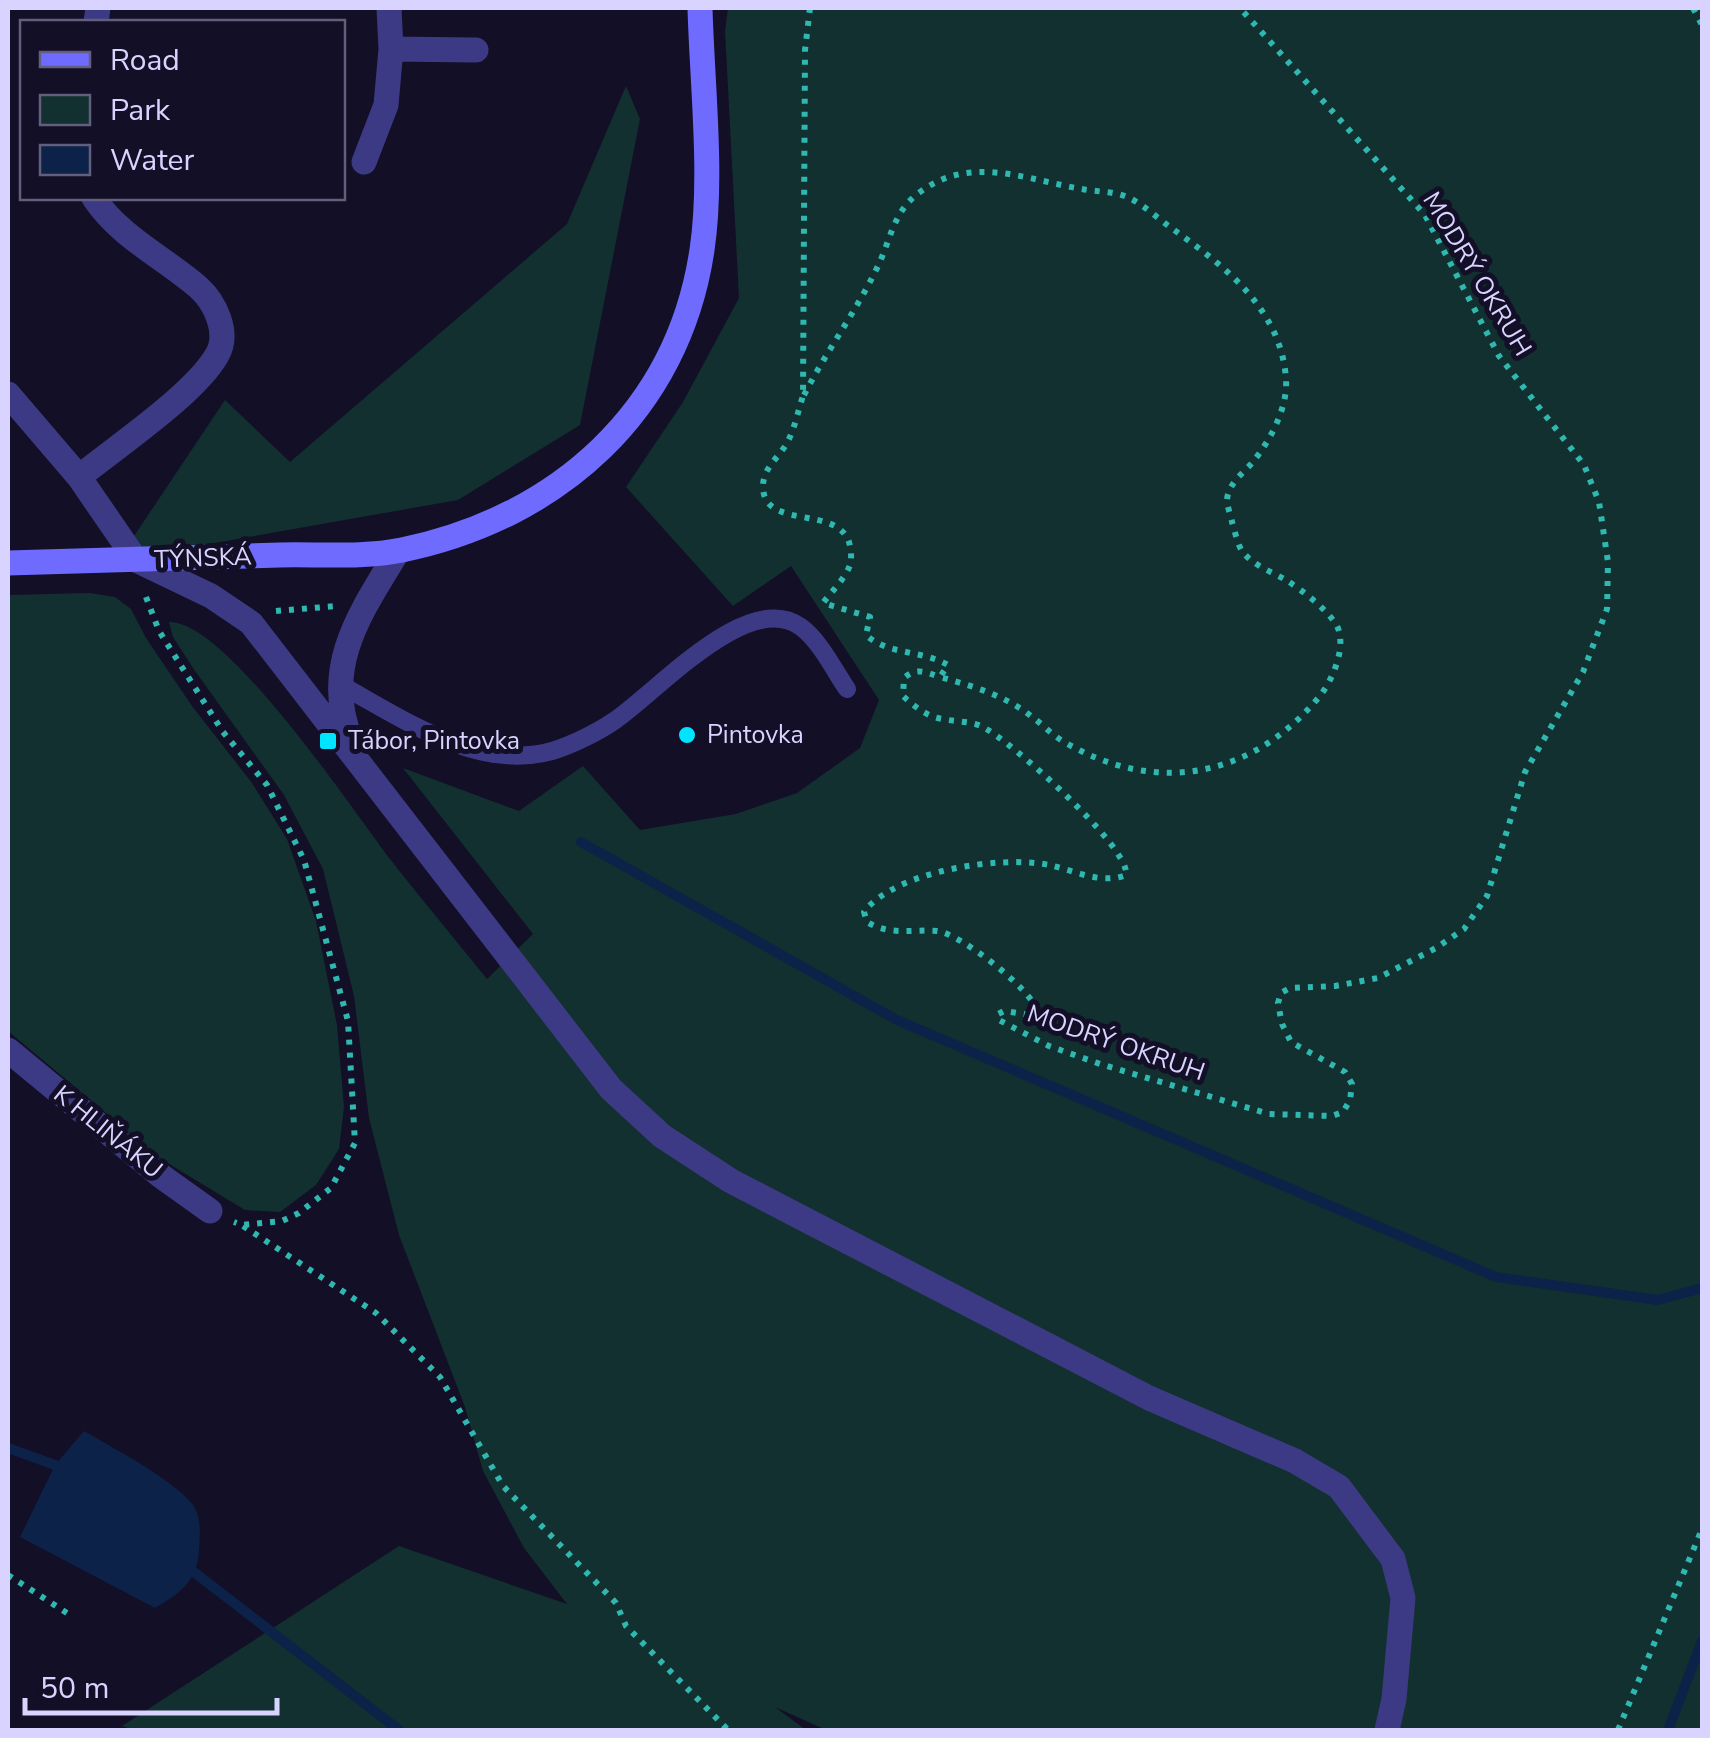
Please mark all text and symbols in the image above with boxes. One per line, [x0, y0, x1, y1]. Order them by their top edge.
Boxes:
legend [20, 20, 345, 200]
text: Road [110, 40, 180, 81]
text: Park [110, 90, 171, 131]
text: Water [110, 140, 195, 181]
street label: MODRÝ OKRUH [1415, 186, 1539, 362]
street label: TÝNSKÁ [154, 539, 252, 577]
place label: Pintovka [707, 718, 804, 752]
place label: Tábor, Pintovka [348, 724, 520, 758]
marker: Pintovka [676, 724, 698, 746]
marker: Tábor, Pintovka [317, 730, 339, 752]
street label: MODRÝ OKRUH [1023, 997, 1209, 1089]
street label: K HLIŇÁKU [46, 1077, 170, 1187]
scale bar [25, 1653, 278, 1715]
text: 50 m [40, 1668, 109, 1709]

